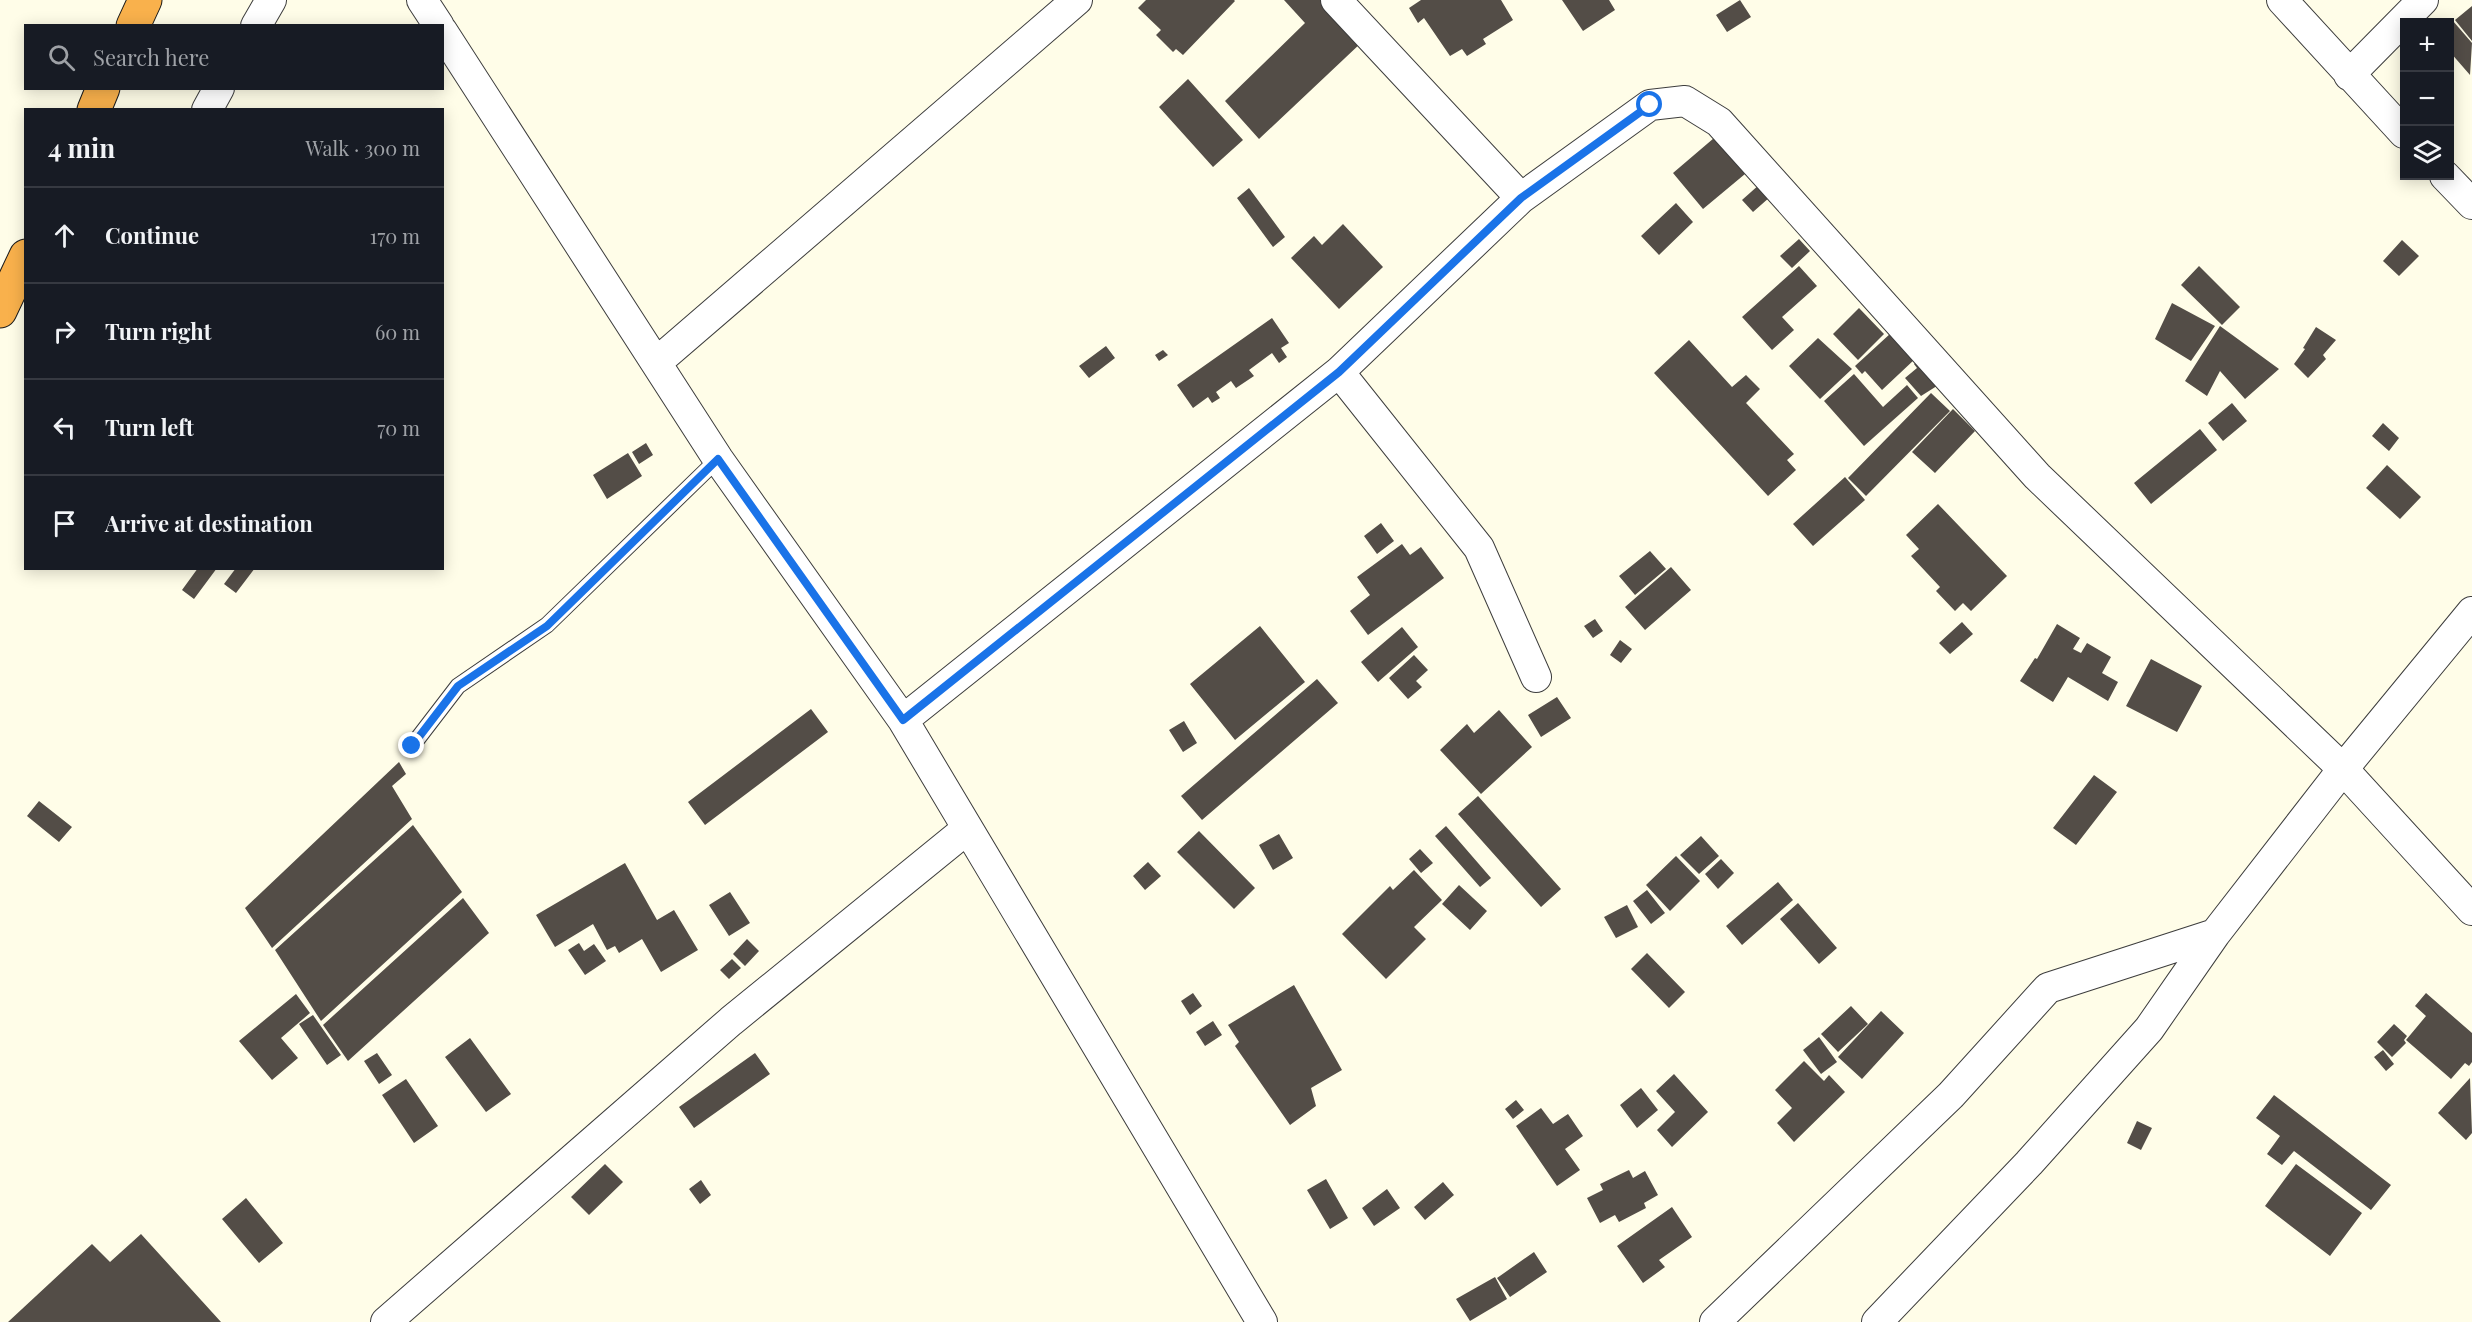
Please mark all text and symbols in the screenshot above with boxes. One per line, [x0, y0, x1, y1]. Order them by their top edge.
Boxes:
map controls [2400, 18, 2454, 180]
button: + [2400, 18, 2454, 72]
search box [24, 24, 444, 90]
icon: search [45, 41, 78, 74]
text: Search here [93, 42, 209, 72]
button: − [2400, 72, 2454, 126]
route start [1636, 91, 1662, 117]
button: layers [2400, 126, 2454, 180]
text: 4 min [48, 130, 115, 165]
text: Walk · 300 m [305, 134, 420, 161]
icon: ahead [48, 219, 81, 252]
text: Continue [105, 220, 199, 250]
text: 170 m [370, 222, 420, 249]
icon: right [48, 315, 81, 348]
text: Turn right [105, 316, 211, 346]
text: 60 m [375, 318, 420, 345]
icon: left [48, 411, 81, 444]
text: Turn left [105, 412, 194, 442]
text: 70 m [377, 414, 420, 441]
icon: arrive [48, 507, 81, 540]
text: Arrive at destination [105, 508, 313, 538]
route end [398, 732, 424, 758]

